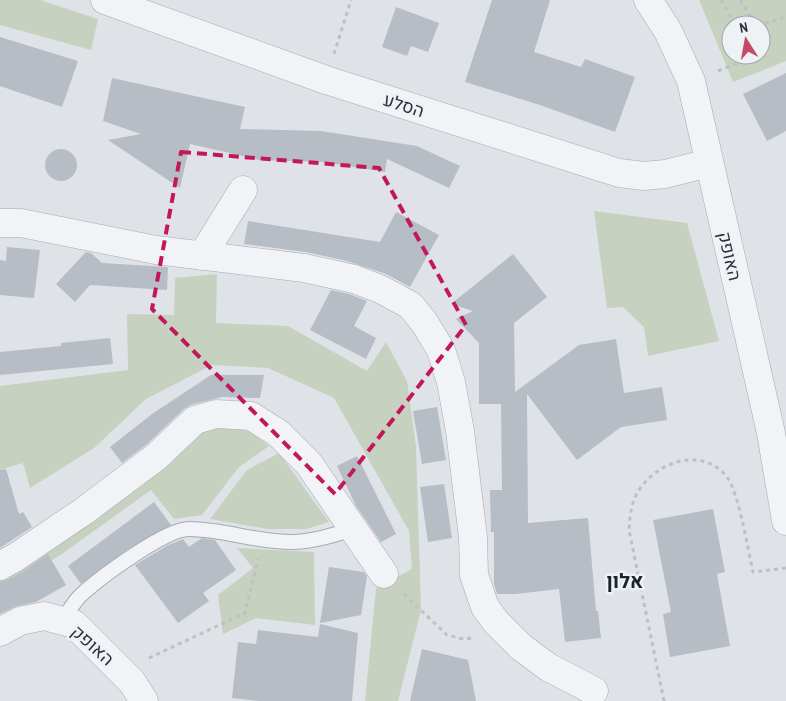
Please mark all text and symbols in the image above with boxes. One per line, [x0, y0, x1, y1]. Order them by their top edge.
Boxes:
north arrow [721, 15, 771, 65]
text: N [738, 18, 749, 37]
street label: הסלע [380, 87, 428, 123]
street label: האופק [712, 229, 748, 283]
district label: אלון [607, 567, 643, 594]
street label: האופק [66, 619, 120, 671]

